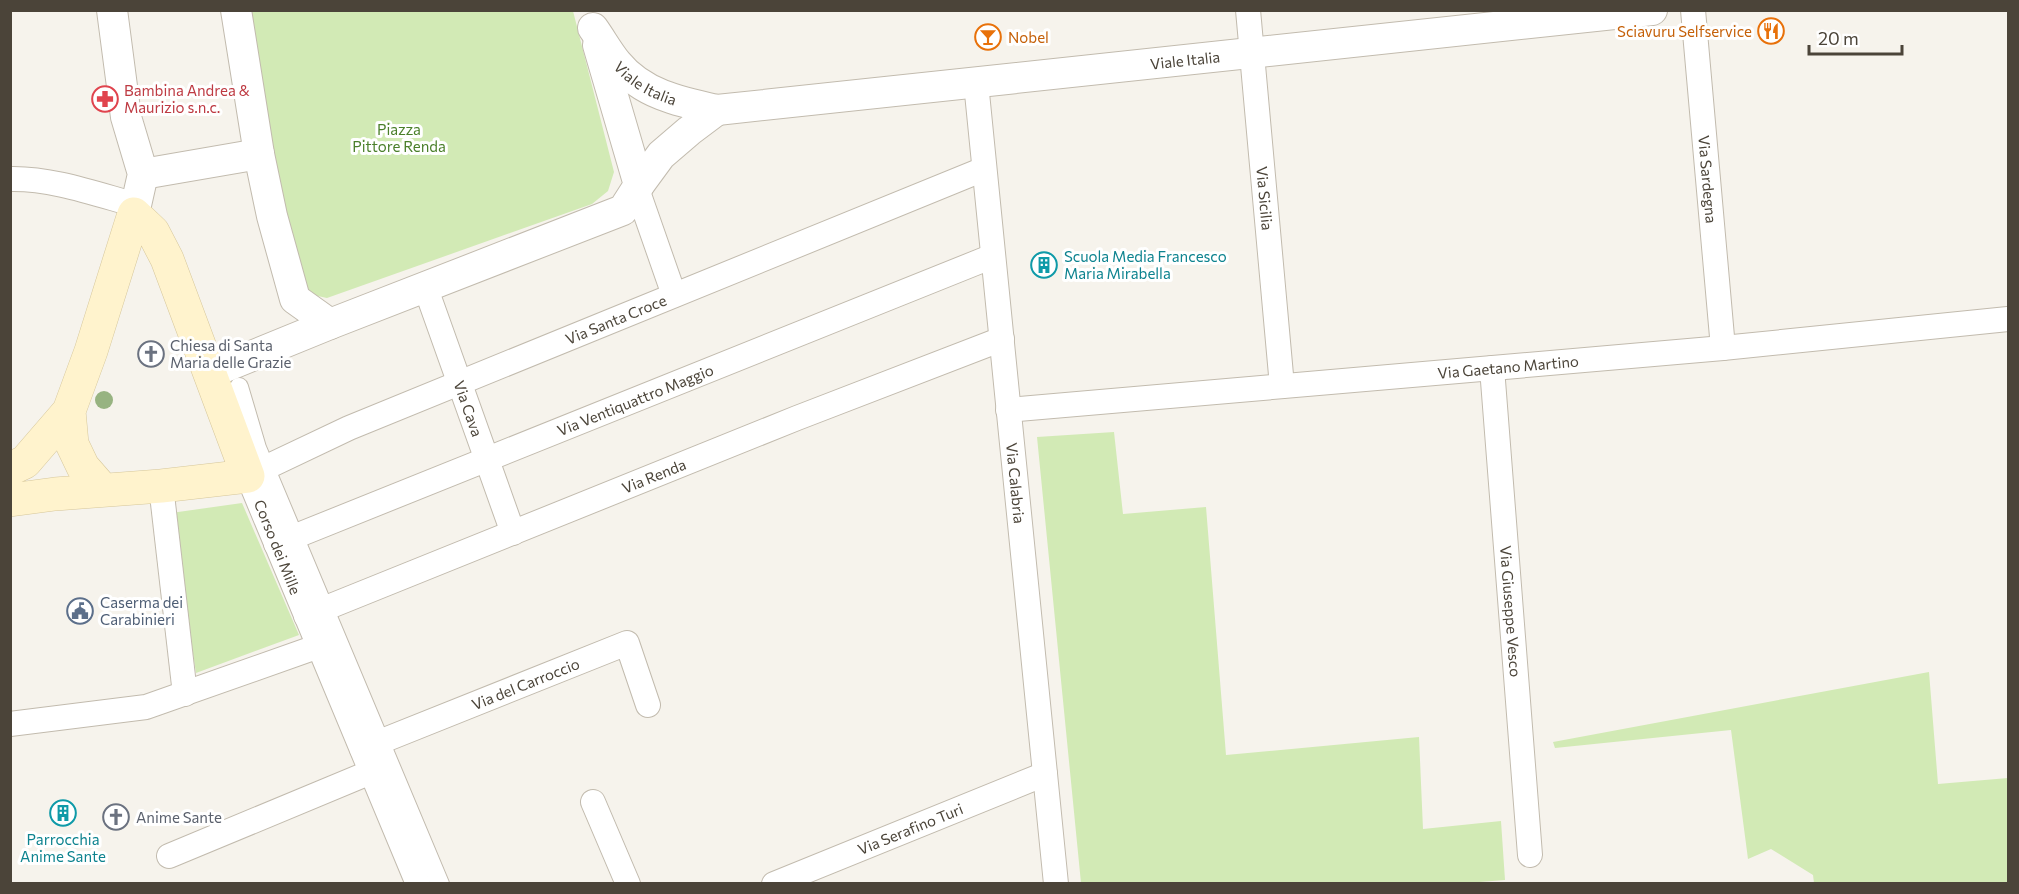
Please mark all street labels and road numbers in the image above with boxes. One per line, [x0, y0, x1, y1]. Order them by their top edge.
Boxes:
street label: Viale Italia [1149, 47, 1221, 73]
street label: Viale Italia [611, 57, 679, 108]
street label: Via Sardegna [1695, 134, 1721, 224]
street label: Via Sicilia [1253, 165, 1277, 231]
street label: Via Santa Croce [563, 291, 669, 348]
street label: Via Gaetano Martino [1437, 352, 1580, 382]
street label: Via Ventiquattro Maggio [554, 360, 716, 439]
street label: Via Cava [450, 378, 487, 439]
street label: Via Calabria [1003, 442, 1029, 524]
street label: Via Renda [619, 455, 688, 497]
street label: Corso dei Mille [251, 497, 305, 597]
street label: Via Giuseppe Vesco [1497, 545, 1525, 678]
street label: Via del Carroccio [469, 654, 582, 713]
street label: Via Serafino Turi [855, 799, 966, 858]

